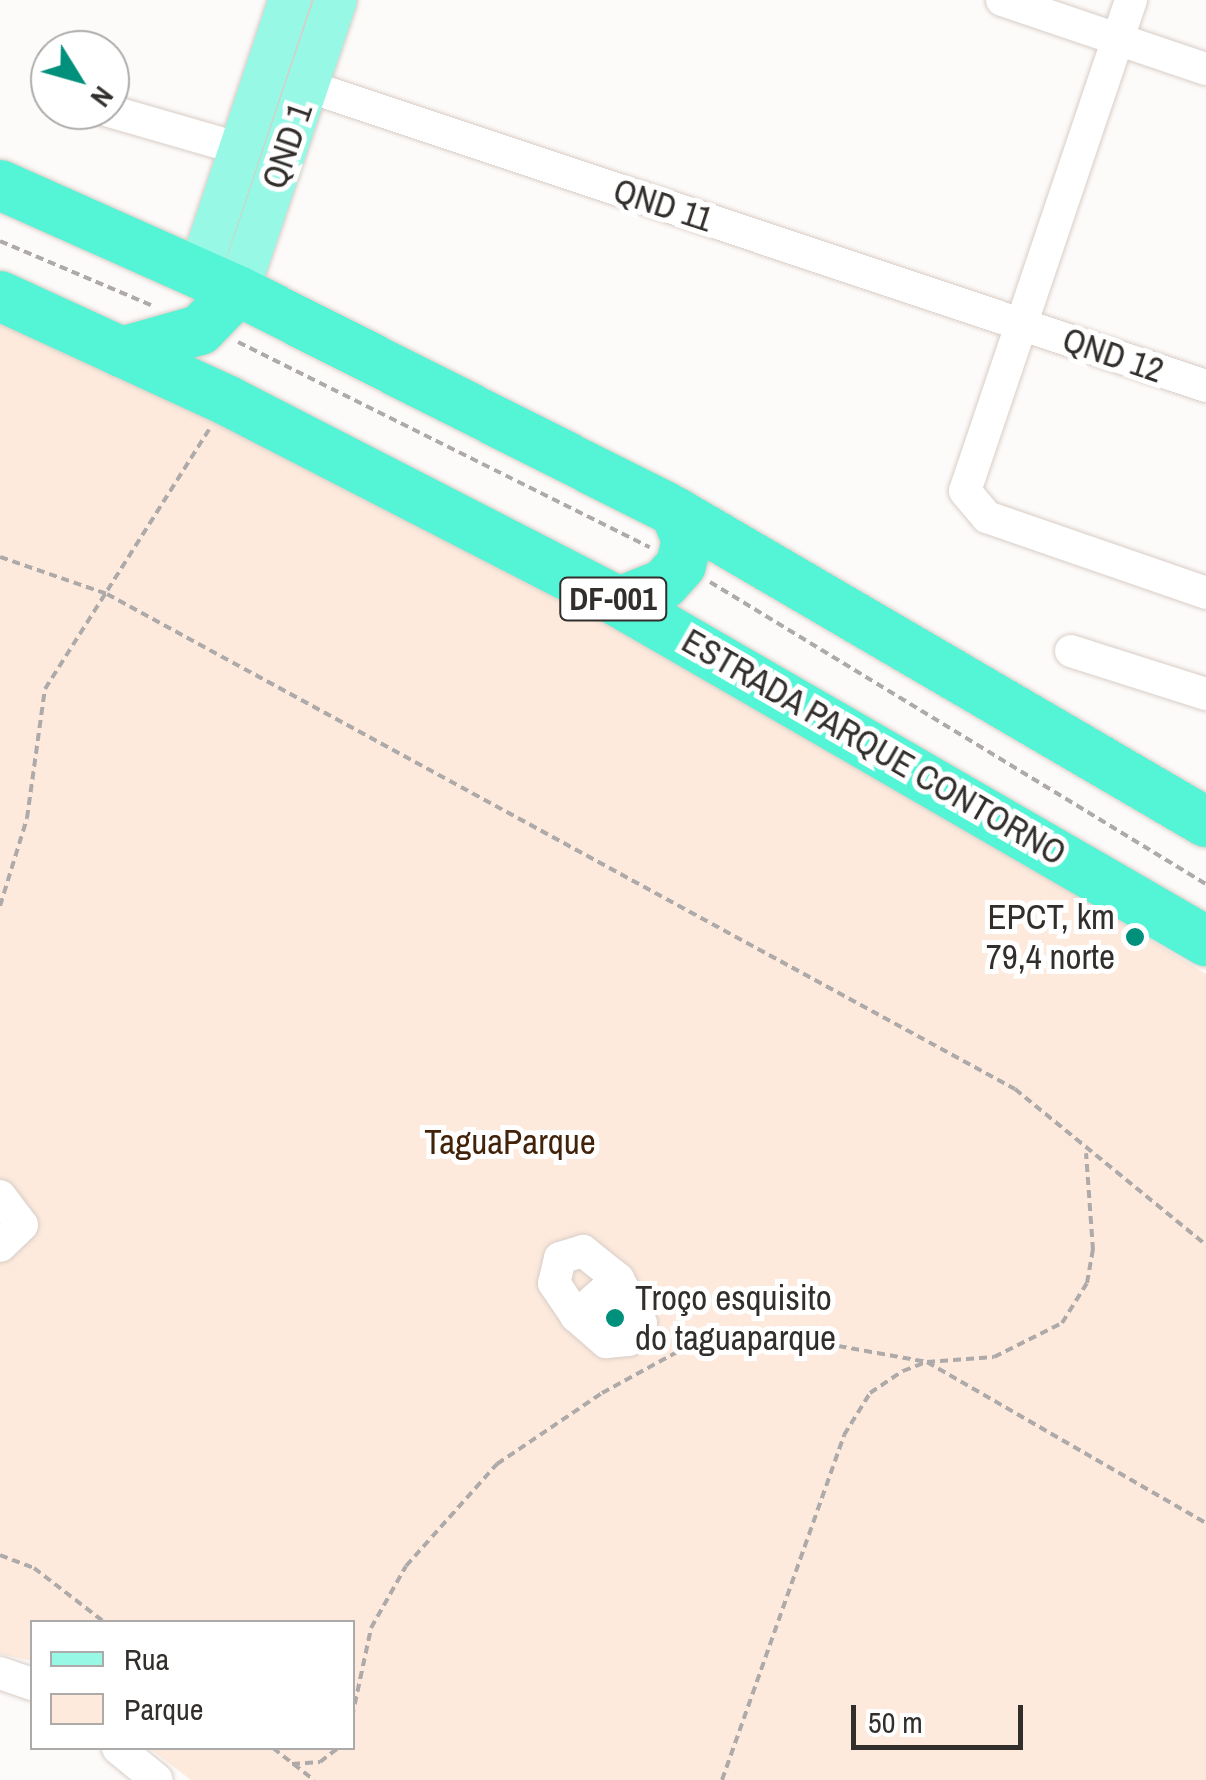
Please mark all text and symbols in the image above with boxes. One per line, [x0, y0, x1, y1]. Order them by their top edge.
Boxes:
north arrow [30, 30, 130, 130]
text: N [82, 79, 123, 115]
street label: QND 1 [253, 98, 321, 194]
street label: QND 11 [608, 169, 718, 241]
street label: QND 12 [1057, 318, 1169, 392]
road number: DF-001 [558, 572, 668, 626]
street label: ESTRADA PARQUE CONTORNO [674, 619, 1074, 875]
place label: EPCT, km 79,4 norte [986, 896, 1115, 978]
marker: EPCT, km 79,4 norte [1124, 926, 1146, 948]
park label: TaguaParque [424, 1121, 596, 1163]
place label: Troço esquisito do taguaparque [635, 1277, 836, 1359]
marker: Troço esquisito do taguaparque [604, 1307, 626, 1329]
legend [30, 1620, 355, 1750]
text: Rua [124, 1639, 169, 1679]
scale bar [856, 1685, 1028, 1747]
text: Parque [124, 1689, 203, 1729]
text: 50 m [868, 1702, 923, 1742]

